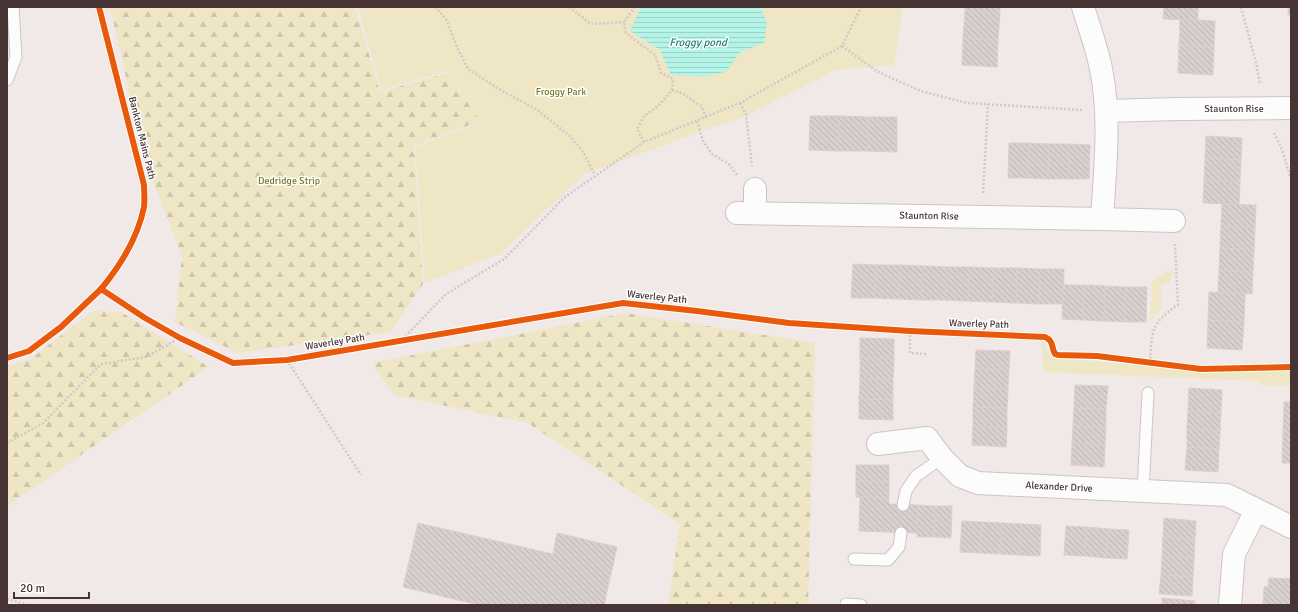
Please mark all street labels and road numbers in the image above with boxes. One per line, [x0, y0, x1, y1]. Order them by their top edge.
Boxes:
street label: Bankton Mains Path [126, 95, 158, 181]
street label: Staunton Rise [1204, 103, 1264, 115]
street label: Staunton Rise [899, 209, 959, 223]
street label: Waverley Path [626, 288, 688, 306]
street label: Waverley Path [949, 317, 1009, 331]
street label: Waverley Path [304, 331, 366, 353]
street label: Alexander Drive [1025, 479, 1093, 495]

